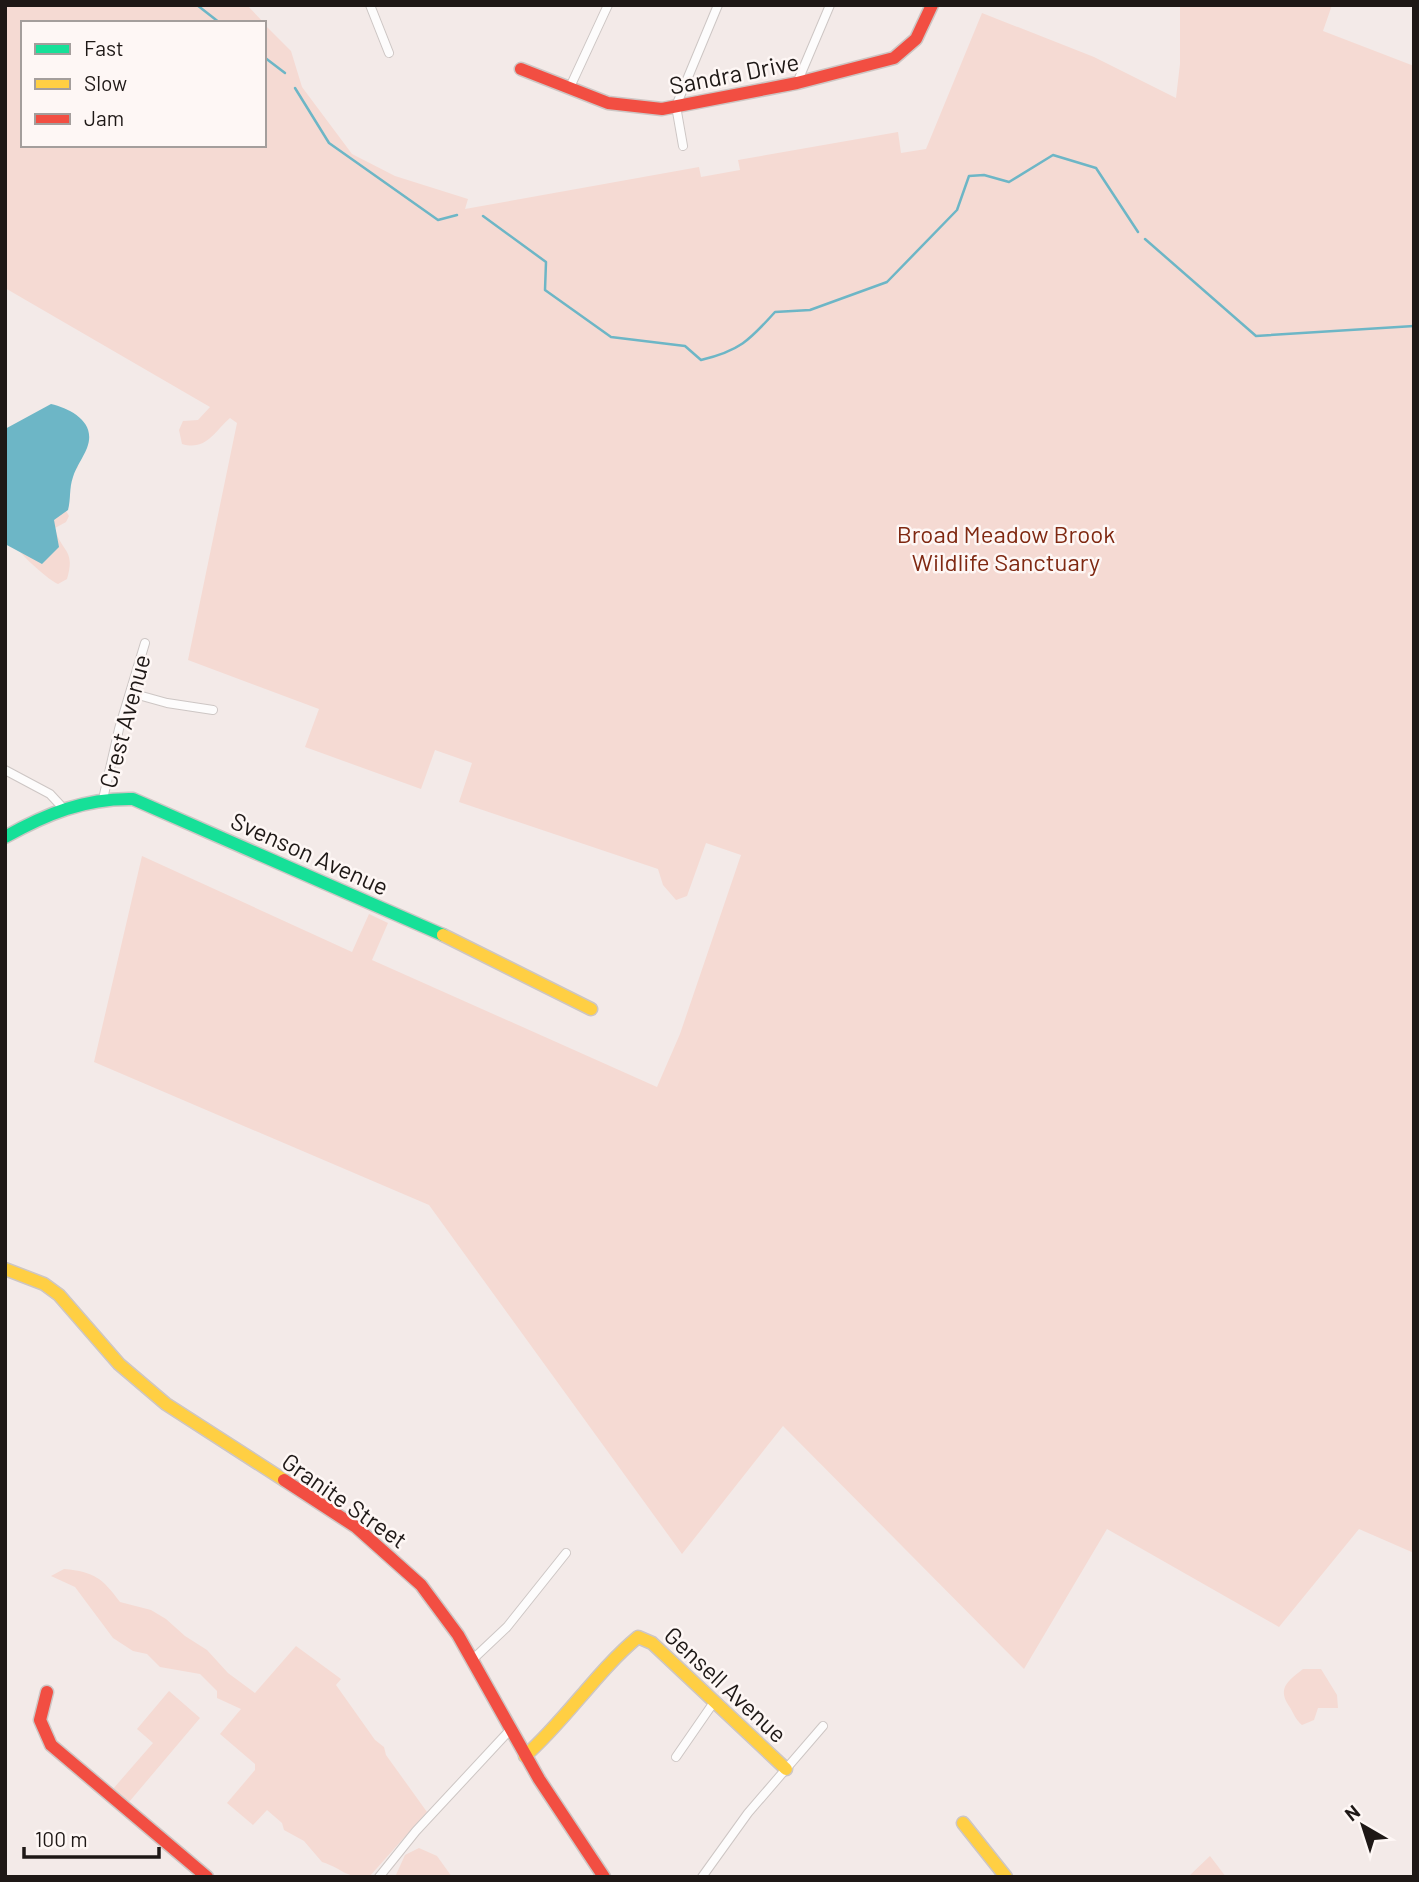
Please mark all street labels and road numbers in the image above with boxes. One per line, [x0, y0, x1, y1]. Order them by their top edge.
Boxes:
street label: Sandra Drive [667, 46, 801, 100]
street label: Crest Avenue [92, 651, 156, 791]
street label: Svenson Avenue [227, 805, 393, 901]
street label: Granite Street [277, 1446, 413, 1554]
street label: Gensell Avenue [659, 1620, 793, 1748]

